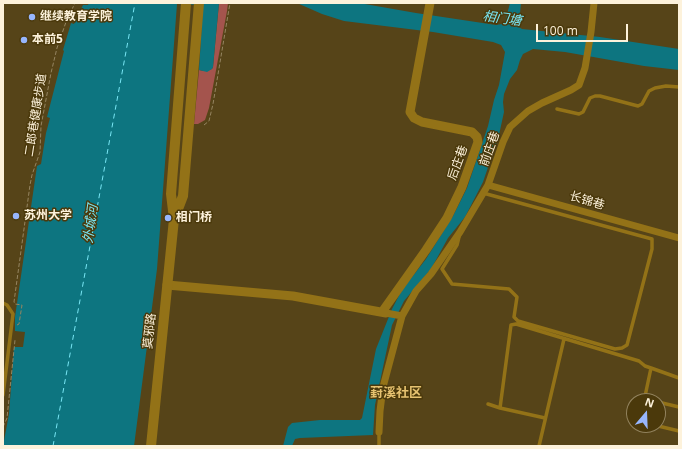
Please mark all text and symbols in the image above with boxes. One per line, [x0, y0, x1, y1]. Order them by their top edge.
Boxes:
water label: 相门塘 [482, 9, 522, 29]
place label: 继续教育学院 [40, 10, 112, 24]
marker: 继续教育学院 [27, 12, 37, 22]
scale bar [538, 16, 630, 42]
text: 100 m [543, 22, 578, 39]
place label: 本前5 [32, 33, 63, 47]
marker: 本前5 [19, 35, 29, 45]
street label: 二郎巷健康步道 [22, 72, 50, 158]
street label: 前庄巷 [477, 130, 503, 168]
street label: 后庄巷 [445, 144, 471, 182]
street label: 长锦巷 [568, 189, 606, 213]
water label: 外城河 [81, 204, 101, 244]
place label: 苏州大学 [24, 209, 72, 223]
marker: 苏州大学 [11, 211, 21, 221]
place label: 相门桥 [176, 211, 212, 225]
marker: 相门桥 [163, 213, 173, 223]
street label: 莫邪路 [141, 312, 159, 350]
district label: 葑溪社区 [370, 385, 422, 401]
north arrow [626, 393, 666, 433]
text: N [643, 394, 656, 411]

